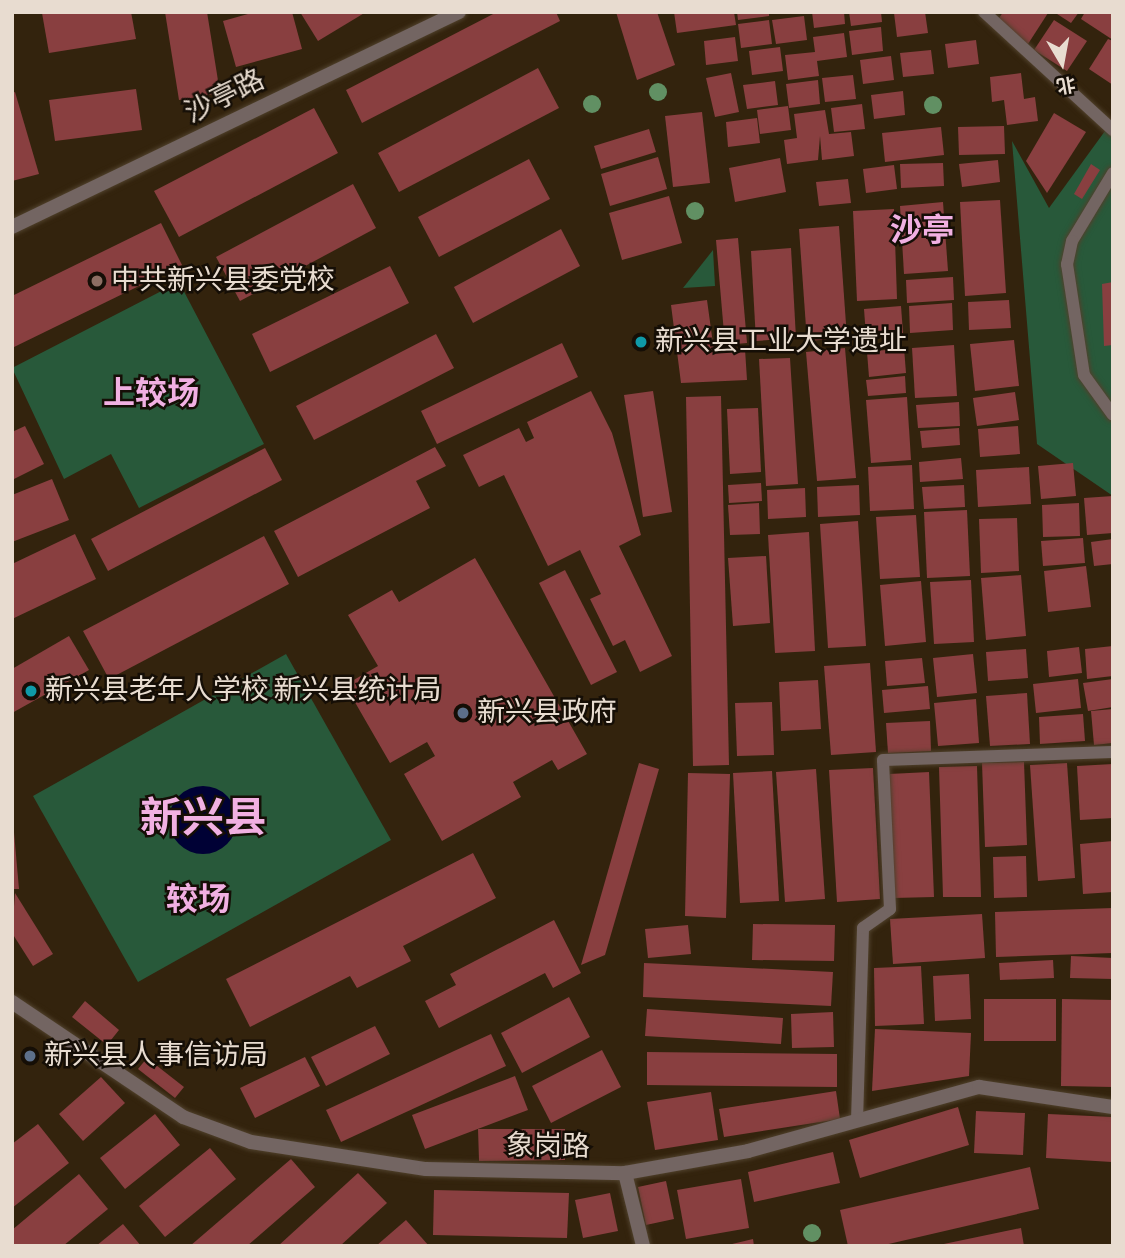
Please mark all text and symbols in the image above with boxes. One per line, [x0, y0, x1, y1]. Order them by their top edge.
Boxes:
north arrow [1027, 28, 1097, 98]
street label: 沙亭路 [180, 63, 270, 131]
text: 北 [1055, 73, 1077, 95]
district label: 沙亭 [890, 212, 954, 250]
place label: 中共新兴县委党校 [111, 264, 335, 298]
marker: 中共新兴县委党校 [89, 273, 105, 289]
place label: 新兴县工业大学遗址 [655, 325, 907, 359]
marker: 新兴县工业大学遗址 [633, 334, 649, 350]
district label: 上较场 [103, 375, 199, 413]
place label: 新兴县老年人学校 新兴县统计局 [45, 674, 442, 708]
marker: 新兴县老年人学校 新兴县统计局 [23, 683, 39, 699]
place label: 新兴县政府 [477, 696, 617, 730]
marker: 新兴县政府 [455, 705, 471, 721]
district label: 新兴县 [140, 794, 266, 844]
district label: 较场 [166, 881, 230, 919]
place label: 新兴县人事信访局 [44, 1039, 268, 1073]
marker: 新兴县人事信访局 [22, 1048, 38, 1064]
street label: 象岗路 [506, 1129, 590, 1165]

